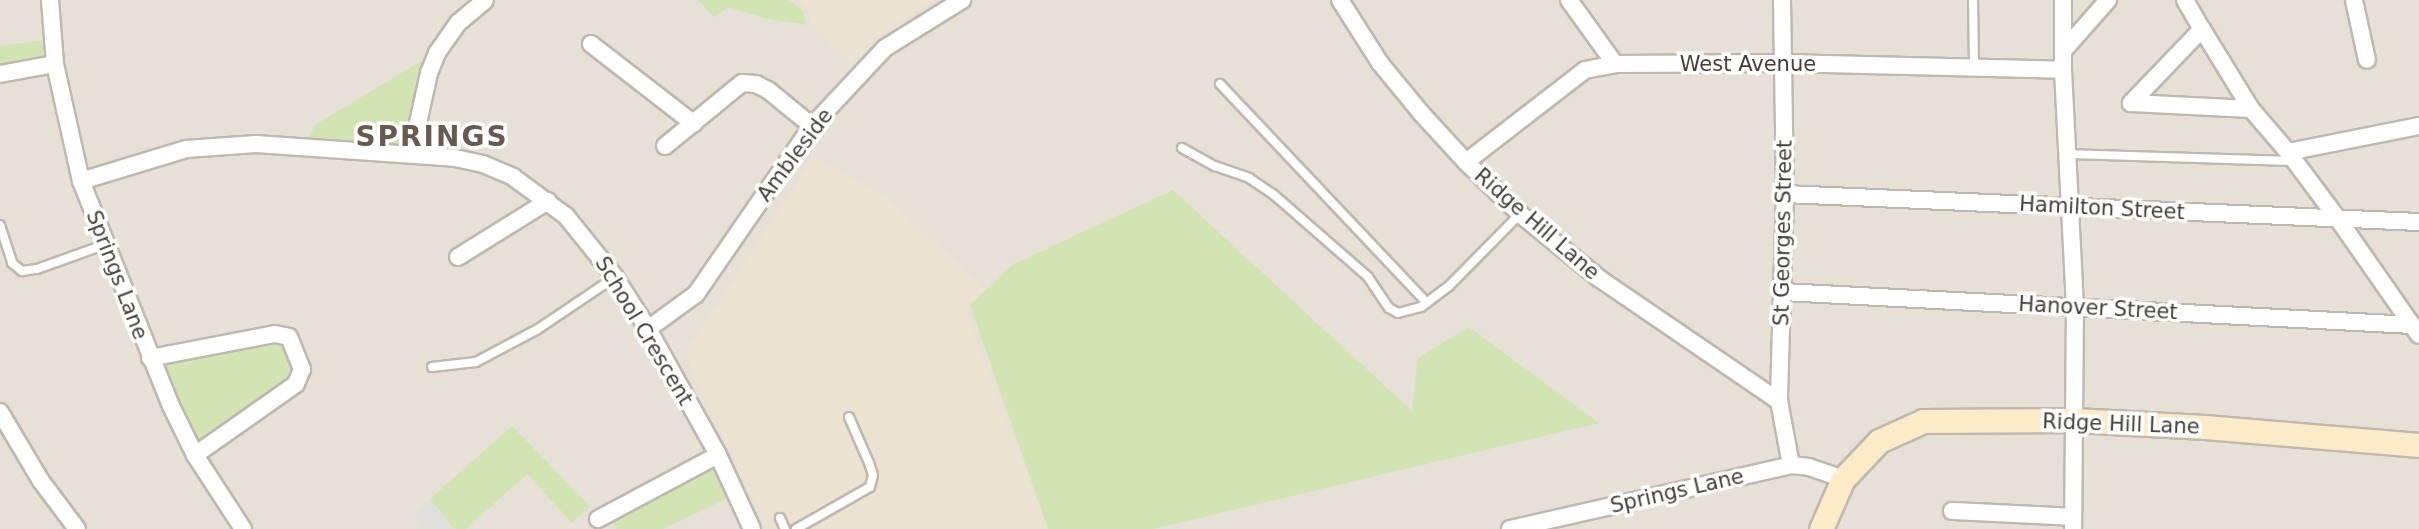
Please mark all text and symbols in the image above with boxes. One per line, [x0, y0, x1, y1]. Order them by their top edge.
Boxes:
street label: West Avenue [1680, 51, 1816, 77]
street label: Ambleside [752, 104, 838, 206]
district label: SPRINGS [356, 120, 508, 154]
street label: St Georges Street [1769, 140, 1797, 326]
street label: Ridge Hill Lane [1469, 163, 1605, 285]
street label: Hamilton Street [2019, 191, 2185, 225]
street label: Springs Lane [81, 207, 153, 343]
street label: School Crescent [590, 252, 698, 410]
street label: Hanover Street [2018, 291, 2178, 325]
street label: Ridge Hill Lane [2042, 409, 2200, 439]
street label: Springs Lane [1608, 463, 1746, 519]

